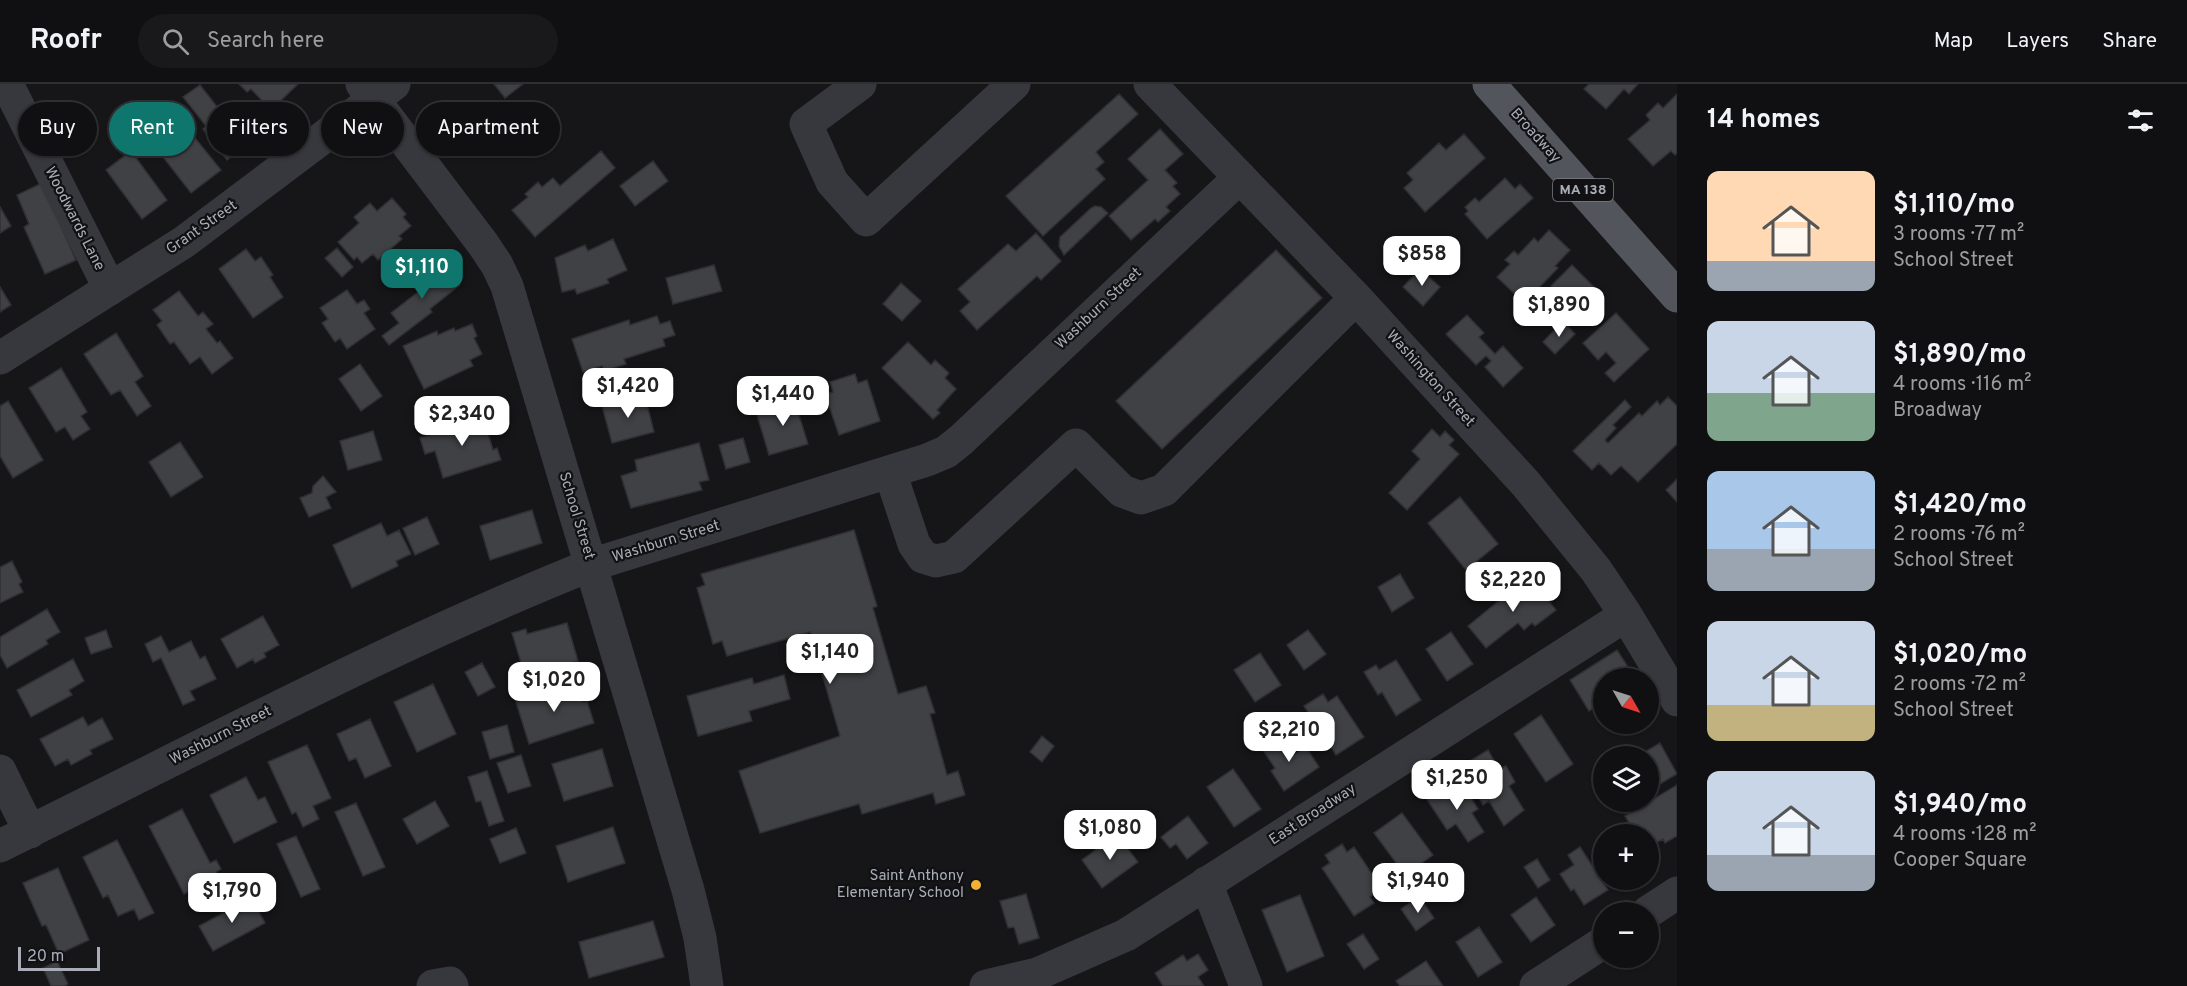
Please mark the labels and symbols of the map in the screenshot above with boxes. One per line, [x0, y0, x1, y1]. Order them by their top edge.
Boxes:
street label: Broadway [1506, 105, 1564, 167]
street label: Woodwards Lane [40, 164, 108, 274]
road number: MA 138 [1553, 179, 1613, 201]
street label: Grant Street [163, 197, 241, 259]
pin: $858 [1386, 236, 1458, 287]
pin: $1,110 [373, 249, 471, 300]
street label: Washburn Street [1052, 264, 1146, 354]
pin: $1,890 [1510, 287, 1608, 338]
street label: Washington Street [1382, 327, 1478, 431]
pin: $1,420 [579, 368, 677, 419]
pin: $1,440 [734, 376, 832, 427]
pin: $2,340 [413, 396, 511, 447]
street label: School Street [554, 470, 598, 562]
street label: Washburn Street [610, 517, 722, 567]
pin: $2,220 [1464, 562, 1562, 613]
pin: $1,140 [781, 634, 879, 685]
pin: $1,020 [505, 662, 603, 713]
north arrow [1593, 668, 1659, 734]
street label: Washburn Street [167, 702, 275, 770]
pin: $2,210 [1240, 712, 1338, 763]
pin: $1,250 [1408, 760, 1506, 811]
street label: East Broadway [1266, 780, 1360, 850]
pin: $1,080 [1061, 810, 1159, 861]
pin: $1,940 [1369, 863, 1467, 914]
place label: Saint Anthony Elementary School [837, 867, 964, 903]
pin: $1,790 [183, 873, 281, 924]
marker: Saint Anthony Elementary School [969, 878, 983, 892]
scale bar [18, 944, 100, 972]

